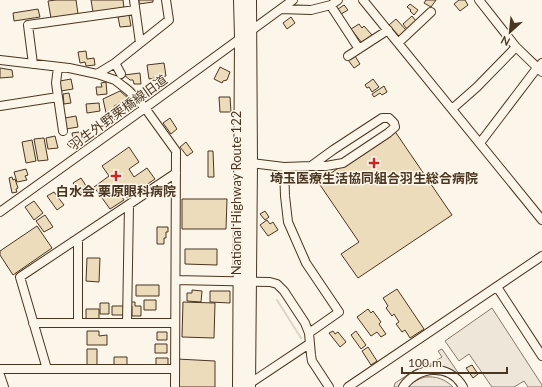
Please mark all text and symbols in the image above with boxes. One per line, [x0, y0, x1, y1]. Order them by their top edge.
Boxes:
north arrow [490, 12, 530, 52]
text: N [499, 34, 512, 49]
street label: 羽生外野栗橋線旧道 [66, 71, 170, 153]
street label: National Highway Route 122 [228, 111, 244, 275]
marker: 埼玉医療生活協同組合羽生総合病院 [368, 157, 380, 169]
marker: 白水会 栗原眼科病院 [110, 170, 122, 182]
place label: 埼玉医療生活協同組合羽生総合病院 [270, 170, 478, 186]
place label: 白水会 栗原眼科病院 [56, 183, 176, 199]
scale bar [402, 349, 507, 375]
text: 100 m [408, 355, 442, 370]

